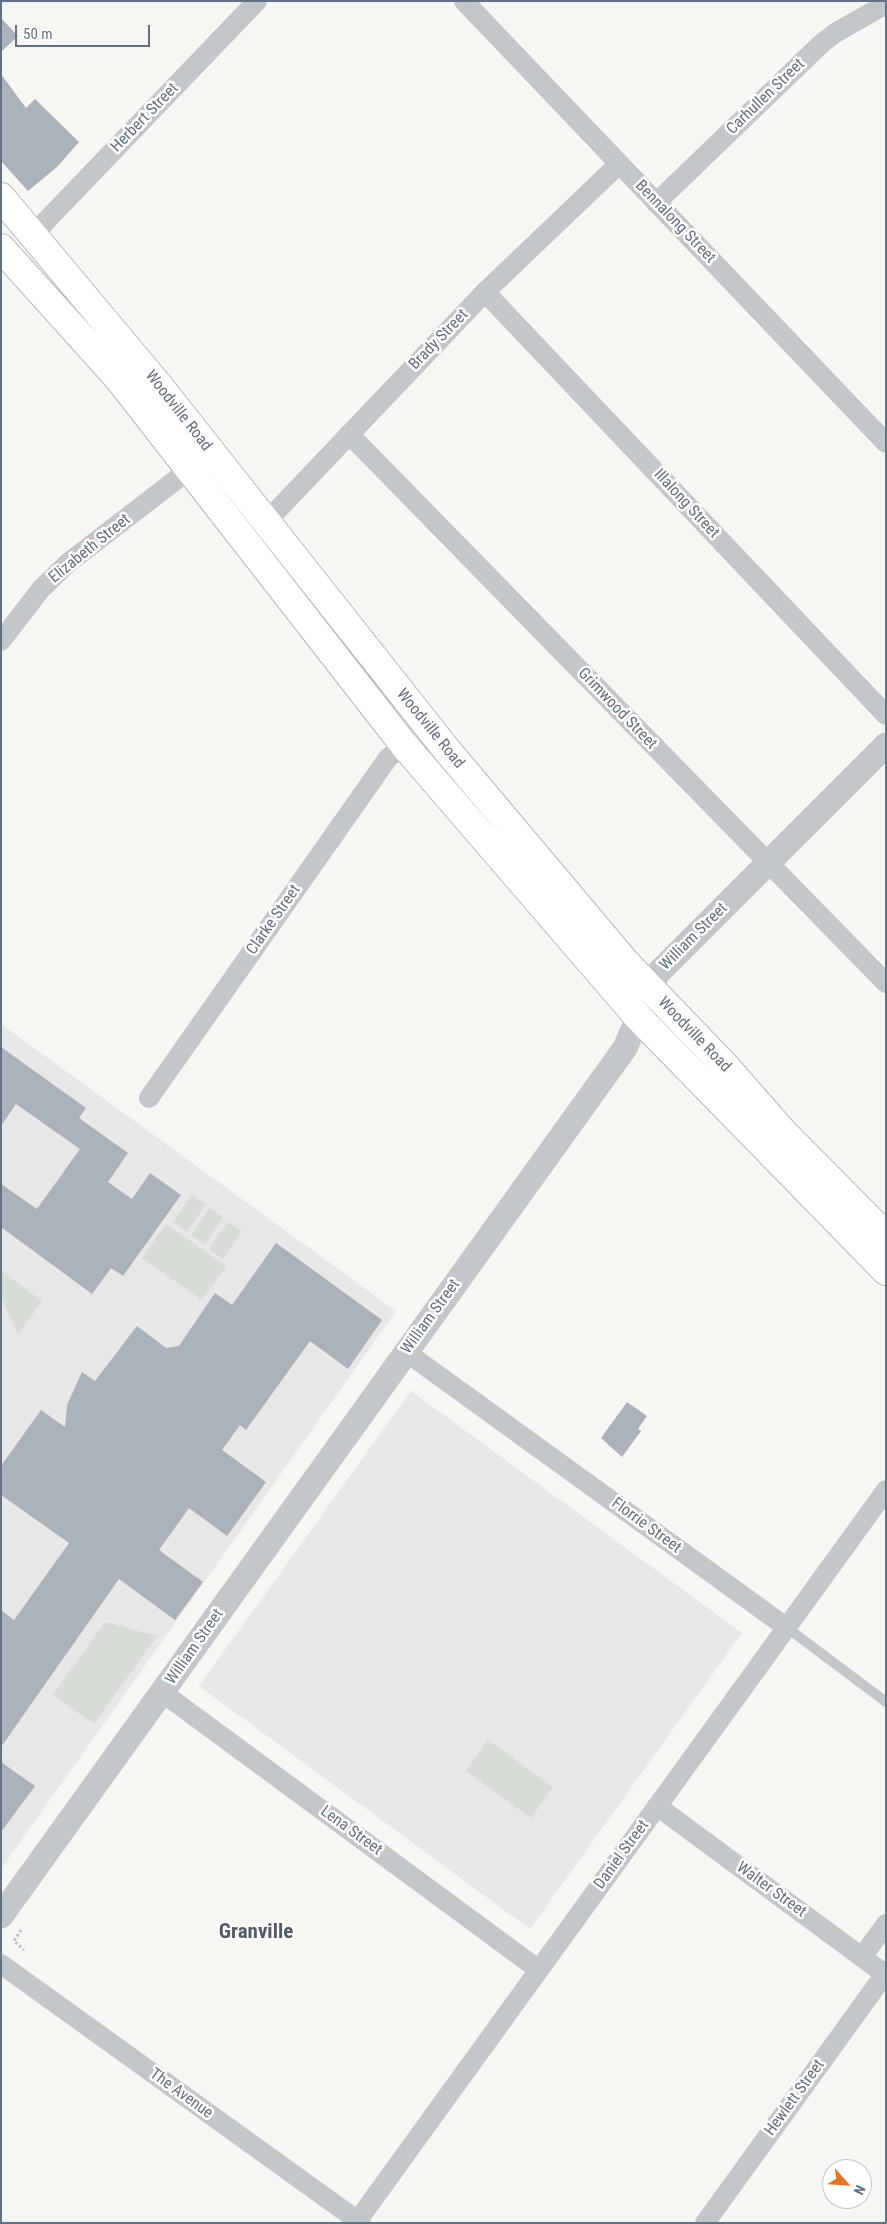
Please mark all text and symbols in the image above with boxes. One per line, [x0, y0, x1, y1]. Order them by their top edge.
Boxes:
scale bar [18, 15, 152, 47]
text: 50 m [23, 25, 53, 43]
street label: Carhullen Street [723, 55, 809, 139]
street label: Herbert Street [107, 79, 183, 157]
street label: Bennalong Street [631, 177, 719, 267]
street label: Brady Street [405, 306, 473, 374]
street label: Woodville Road [141, 367, 215, 455]
street label: Illalong Street [649, 465, 723, 543]
street label: Elizabeth Street [45, 510, 135, 588]
street label: Grimwood Street [573, 664, 661, 754]
street label: Woodville Road [392, 685, 468, 773]
street label: Clarke Street [243, 881, 305, 959]
street label: William Street [656, 899, 732, 975]
street label: Woodville Road [653, 993, 735, 1077]
street label: William Street [397, 1276, 465, 1358]
street label: Florrie Street [607, 1494, 685, 1558]
street label: William Street [162, 1606, 228, 1688]
street label: Lena Street [316, 1802, 386, 1860]
street label: Daniel Street [591, 1817, 653, 1893]
street label: Walter Street [732, 1858, 810, 1922]
district label: Granville [219, 1920, 293, 1946]
street label: Hewlett Street [761, 2056, 829, 2140]
street label: The Avenue [146, 2065, 216, 2123]
north arrow [822, 2159, 872, 2209]
text: N [851, 2183, 869, 2197]

